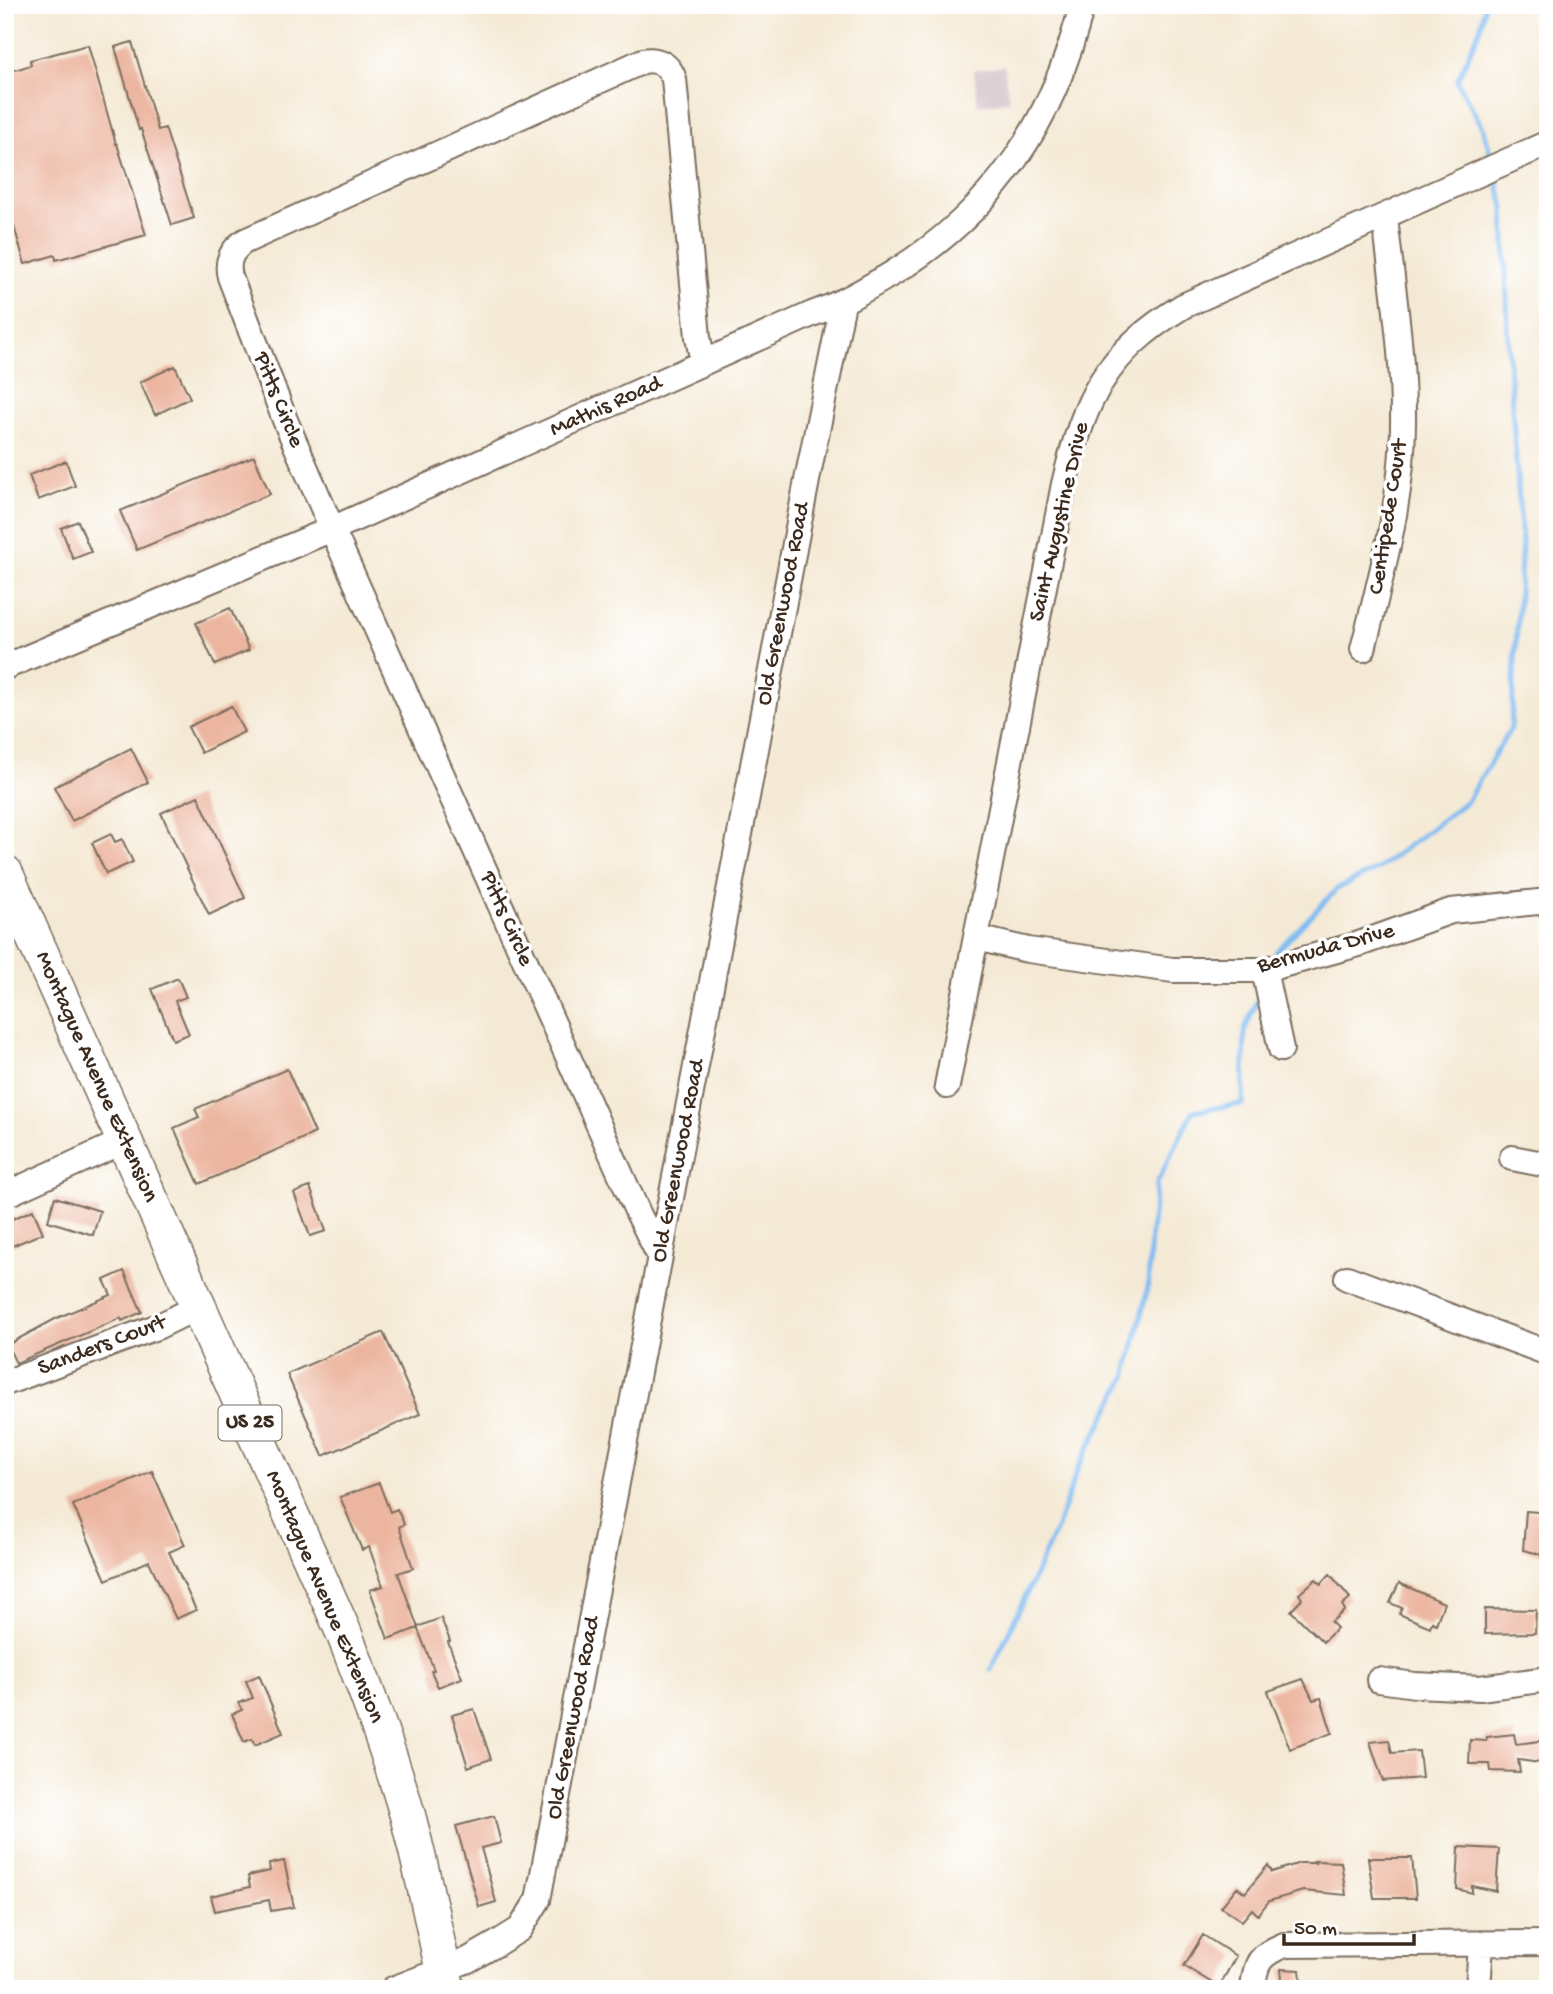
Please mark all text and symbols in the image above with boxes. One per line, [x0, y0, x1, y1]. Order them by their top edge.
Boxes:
street label: Pitts Circle [246, 347, 310, 453]
street label: Mathis Road [546, 370, 668, 444]
street label: Saint Augustine Drive [1024, 419, 1096, 624]
street label: Centipede Court [1363, 436, 1415, 596]
street label: Old Greenwood Road [751, 499, 817, 708]
street label: Pitts Circle [473, 867, 539, 972]
street label: Bermuda Drive [1254, 917, 1399, 981]
street label: Montague Avenue Extension [28, 947, 164, 1207]
street label: Old Greenwood Road [646, 1056, 712, 1265]
street label: Sanders Court [34, 1309, 171, 1383]
road number: US 25 [218, 1406, 282, 1440]
street label: Montague Avenue Extension [258, 1467, 390, 1727]
street label: Old Greenwood Road [541, 1613, 607, 1822]
scale bar [1284, 1903, 1413, 1947]
text: 50 m [1294, 1918, 1337, 1943]

